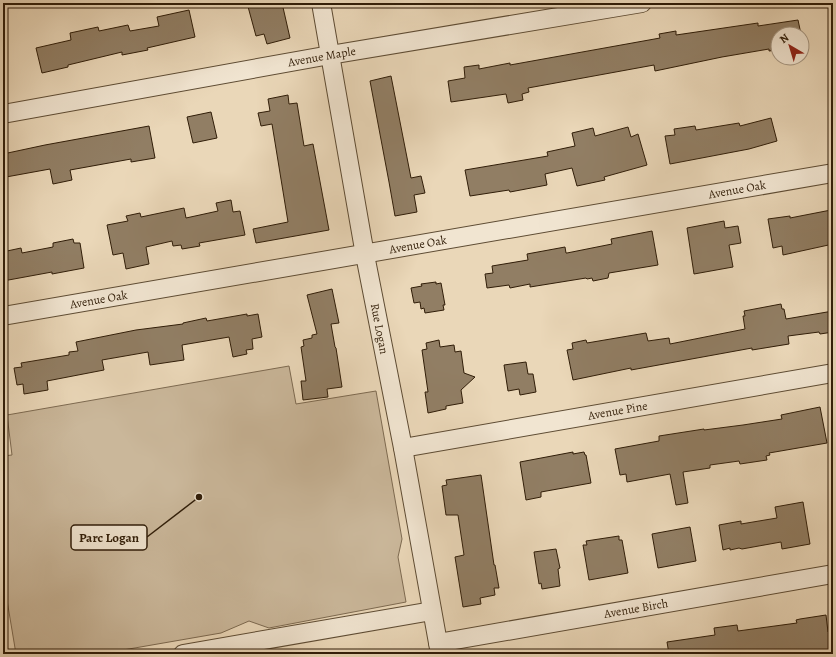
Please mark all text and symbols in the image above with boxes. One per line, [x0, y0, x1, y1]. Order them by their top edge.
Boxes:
north arrow [770, 26, 810, 66]
text: N [776, 30, 792, 47]
street label: Avenue Maple [286, 43, 357, 71]
street label: Avenue Oak [706, 177, 767, 202]
street label: Avenue Oak [387, 232, 448, 258]
street label: Avenue Oak [68, 287, 129, 313]
street label: Rue Logan [367, 302, 392, 356]
street label: Avenue Pine [586, 398, 649, 424]
callout: Parc Logan [71, 525, 147, 550]
text: Parc Logan [79, 529, 140, 546]
street label: Avenue Birch [602, 595, 670, 622]

